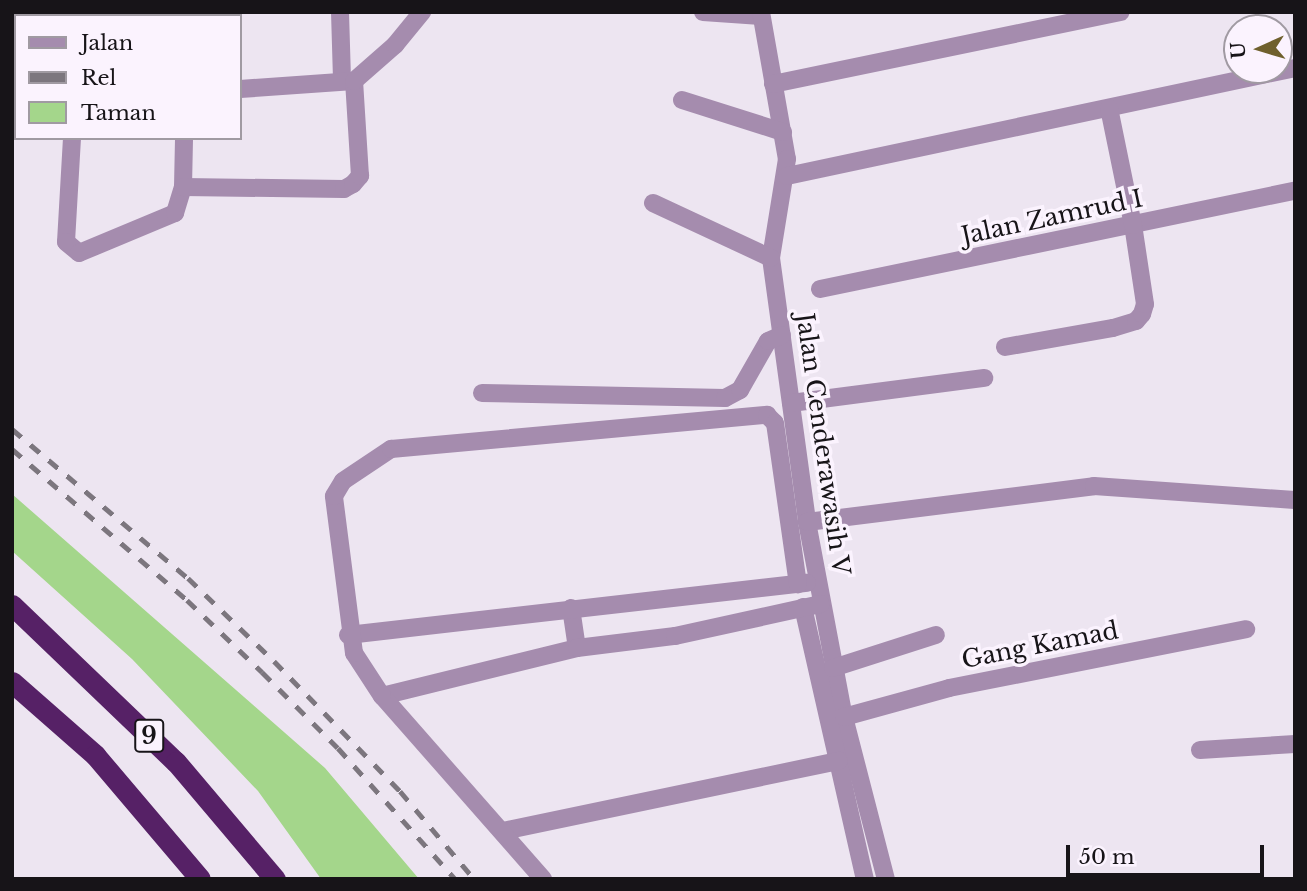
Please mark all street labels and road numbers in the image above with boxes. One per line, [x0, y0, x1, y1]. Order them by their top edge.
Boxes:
street label: Jalan Zamrud I [959, 184, 1145, 250]
street label: Jalan Cenderawasih V [790, 311, 856, 577]
street label: Gang Kamad [959, 616, 1121, 674]
road number: 9 [133, 716, 165, 756]

